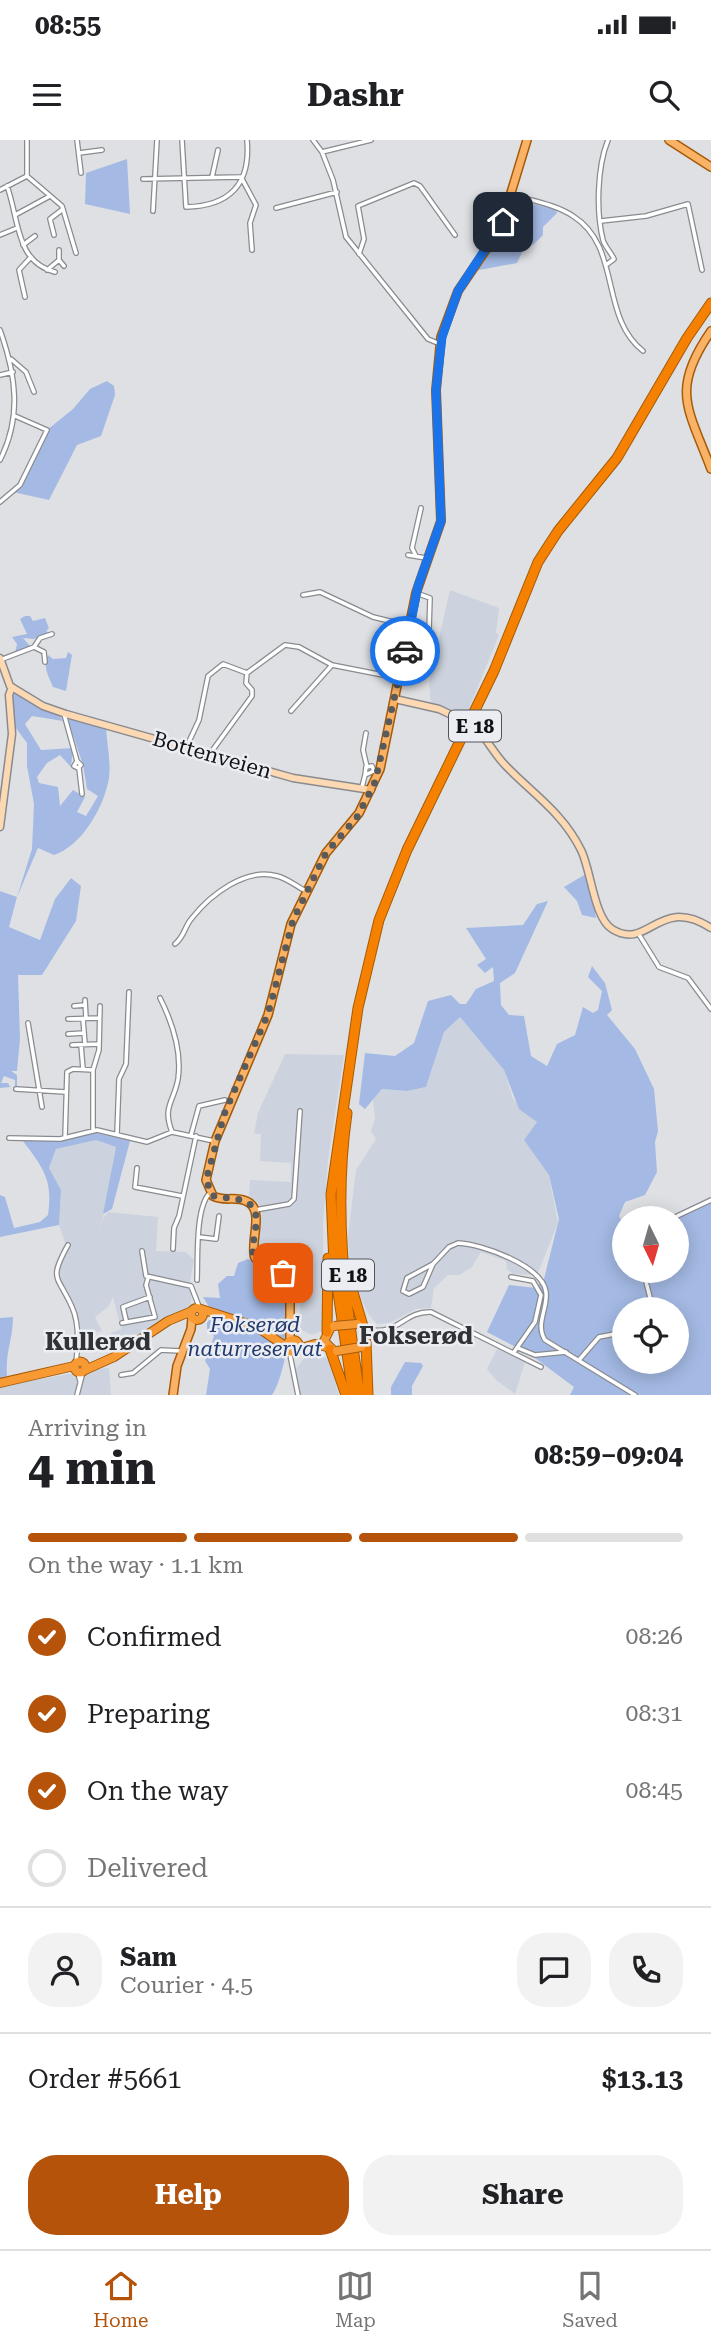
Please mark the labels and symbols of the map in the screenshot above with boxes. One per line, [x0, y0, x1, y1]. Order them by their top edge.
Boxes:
pin [473, 192, 533, 252]
courier [370, 616, 440, 686]
road number: E 18 [449, 710, 501, 741]
street label: Bottenveien [150, 727, 275, 784]
north arrow [612, 1206, 690, 1283]
pin [253, 1243, 313, 1303]
road number: E 18 [322, 1260, 374, 1290]
park label: Fokserød naturreservat [188, 1313, 323, 1361]
district label: Fokserød [359, 1322, 473, 1350]
district label: Kullerød [45, 1328, 151, 1356]

